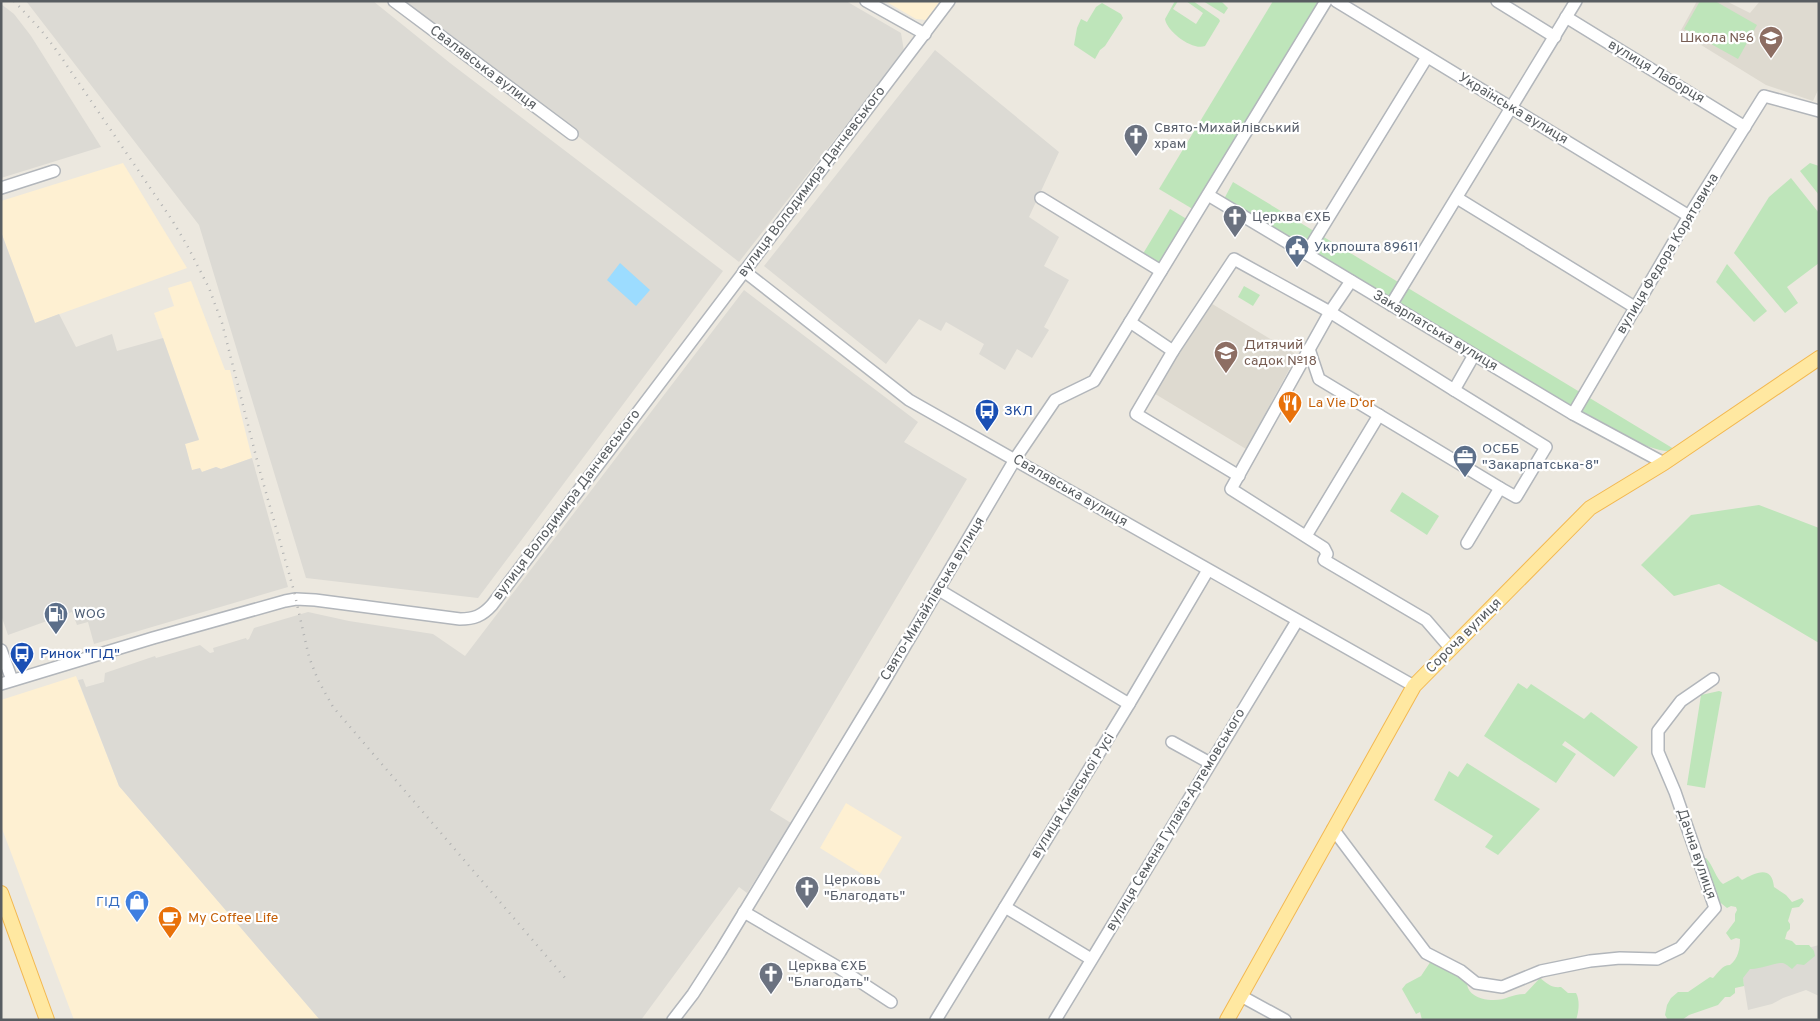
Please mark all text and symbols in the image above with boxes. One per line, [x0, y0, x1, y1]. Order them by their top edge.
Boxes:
street label: Свалявська вулиця [426, 22, 540, 114]
school or university icon: Школа №6 [1758, 25, 1784, 59]
place label: Школа №6 [1680, 30, 1754, 47]
street label: вулиця Лаборця [1605, 36, 1707, 108]
street label: Українська вулиця [1455, 69, 1571, 149]
street label: вулиця Володимира Данчевського [735, 83, 889, 281]
place label: Свято-Михайлівський храм [1154, 120, 1300, 153]
church icon: Свято-Михайлівський храм [1123, 123, 1149, 157]
street label: вулиця Федора Корятовича [1613, 171, 1723, 337]
church icon: Церква ЄХБ [1222, 204, 1248, 238]
place label: Церква ЄХБ [1252, 209, 1331, 226]
public building icon: Укрпошта 89611 [1284, 234, 1310, 268]
place label: Укрпошта 89611 [1314, 239, 1419, 256]
street label: Закарпатська вулиця [1369, 287, 1501, 375]
place label: Дитячий садок №18 [1244, 337, 1317, 370]
school or university icon: Дитячий садок №18 [1213, 340, 1239, 374]
restaurant icon: La Vie D‘or [1277, 390, 1303, 424]
place label: La Vie D‘or [1308, 395, 1375, 412]
bus stop icon: ЗКЛ [974, 398, 1000, 432]
place label: ЗКЛ [1004, 403, 1033, 420]
street label: вулиця Володимира Данчевського [490, 406, 644, 604]
place label: ОСББ "Закарпатська-8" [1482, 441, 1599, 474]
office icon: ОСББ "Закарпатська-8" [1452, 444, 1478, 478]
street label: Свалявська вулиця [1009, 451, 1131, 531]
street label: Свято-Михайлівська вулиця [877, 514, 989, 684]
street label: Сороча вулиця [1423, 595, 1505, 677]
fuel station icon: WOG [43, 601, 69, 635]
place label: WOG [74, 606, 106, 623]
bus stop icon: Ринок "ГІД" [9, 641, 35, 675]
place label: Ринок "ГІД" [40, 646, 120, 663]
street label: вулиця Семена Гулака-Артемовського [1103, 706, 1249, 934]
street label: вулиця Київської Русі [1028, 730, 1118, 862]
street label: Дачна вулиця [1673, 806, 1719, 902]
place label: Церковь "Благодать" [824, 872, 905, 905]
church icon: Церковь "Благодать" [794, 875, 820, 909]
shop icon: ГІД [124, 889, 150, 923]
place label: ГІД [96, 894, 120, 911]
cafe icon: My Coffee Life [157, 905, 183, 939]
place label: My Coffee Life [188, 910, 278, 927]
place label: Церква ЄХБ "Благодать" [788, 958, 869, 991]
church icon: Церква ЄХБ "Благодать" [758, 961, 784, 995]

